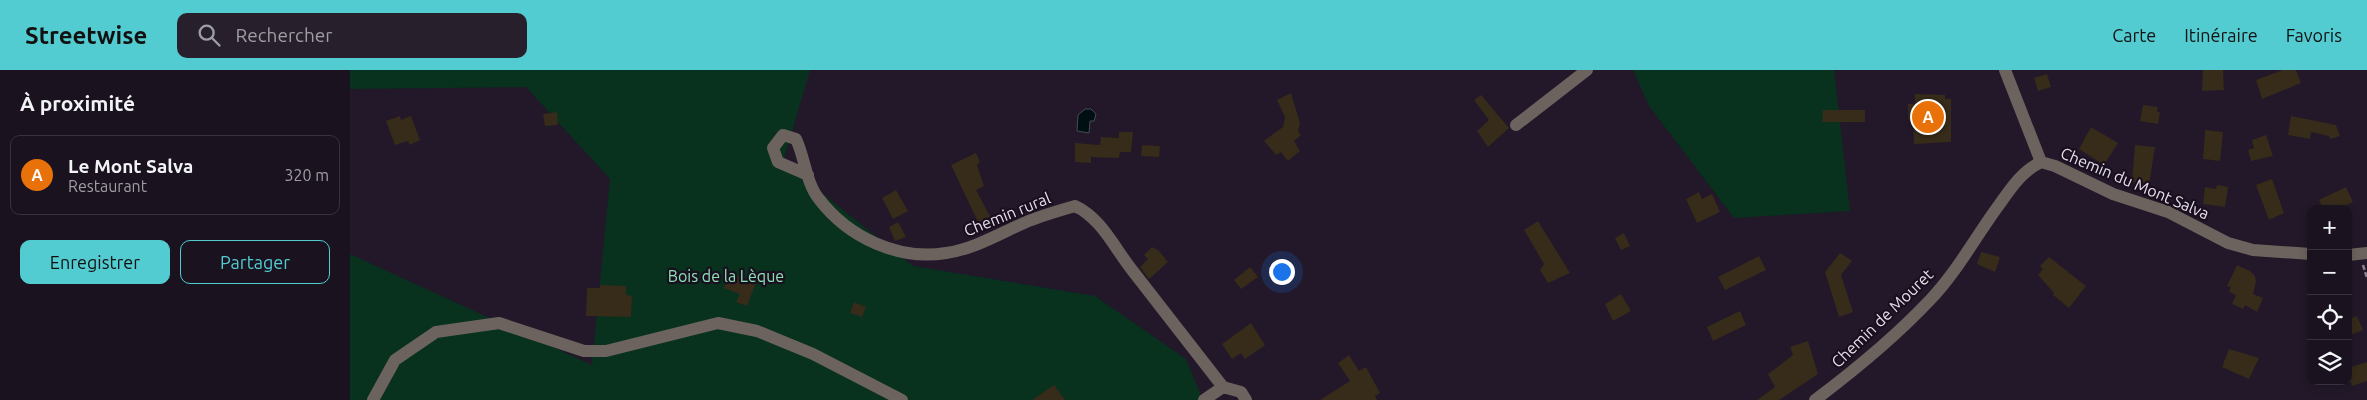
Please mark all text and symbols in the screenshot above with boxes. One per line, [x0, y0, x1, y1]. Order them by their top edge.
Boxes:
search box [177, 13, 527, 58]
icon: search [195, 21, 223, 49]
text: Streetwise [25, 22, 147, 49]
text: Rechercher [235, 24, 332, 46]
text: Carte [2112, 25, 2156, 45]
text: Itinéraire [2184, 25, 2258, 45]
text: Favoris [2286, 25, 2342, 45]
text: À proximité [20, 91, 135, 115]
pin: A [1912, 98, 1944, 136]
street label: Chemin du Mont Salva [2058, 144, 2212, 222]
text: Le Mont Salva [68, 155, 193, 177]
text: A [31, 166, 43, 184]
text: 320 m [284, 166, 329, 184]
text: Restaurant [68, 177, 147, 195]
street label: Chemin rural [961, 188, 1053, 240]
map controls [2307, 205, 2352, 385]
button: + [2307, 205, 2352, 250]
button: Enregistrer [20, 240, 170, 284]
button: Partager [180, 240, 330, 284]
button: − [2307, 250, 2352, 295]
your location [1269, 259, 1295, 285]
street label: Chemin de Mouret [1828, 265, 1937, 371]
park label: Bois de la Lèque [668, 267, 784, 285]
button: locate [2307, 295, 2352, 340]
button: layers [2307, 340, 2352, 385]

